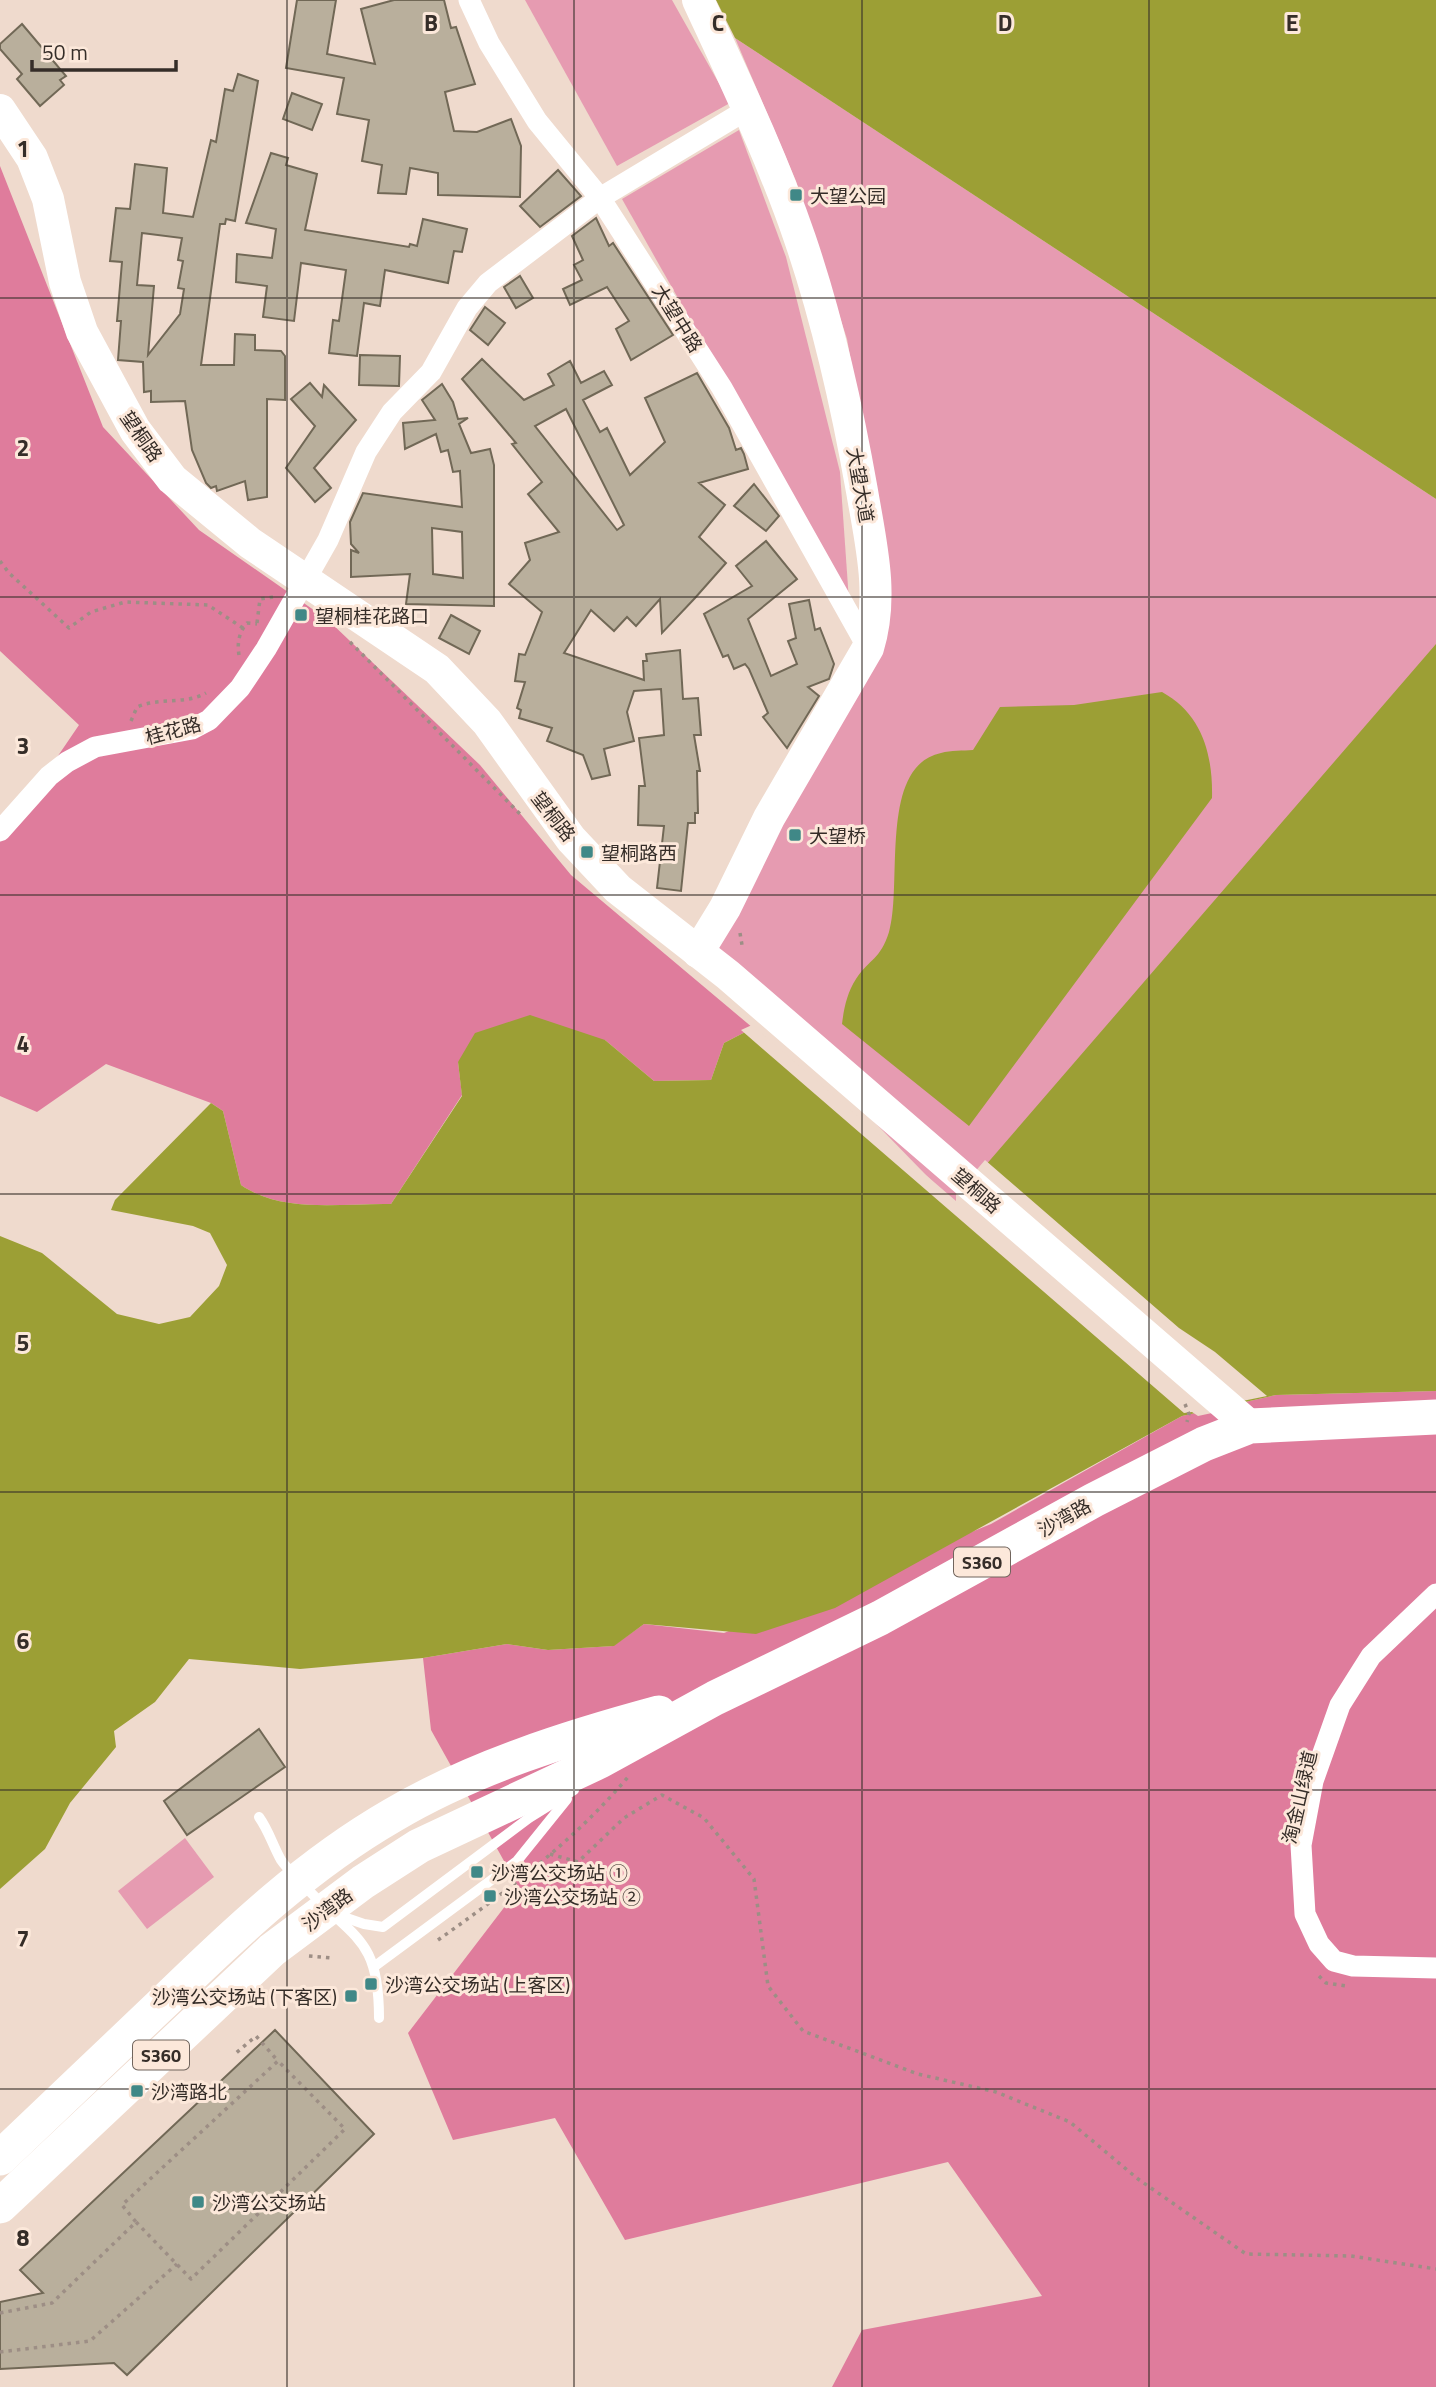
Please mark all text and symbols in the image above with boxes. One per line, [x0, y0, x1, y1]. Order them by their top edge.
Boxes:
text: B [424, 5, 438, 40]
text: C [712, 5, 724, 40]
text: D [998, 5, 1012, 40]
text: E [1286, 5, 1298, 40]
scale bar [32, 28, 175, 72]
text: 50 m [42, 36, 88, 68]
text: 1 [17, 131, 29, 166]
place label: 大望公园 [810, 181, 886, 210]
marker: 大望公园 [788, 187, 804, 203]
street label: 大望中路 [646, 278, 710, 358]
street label: 望桐路 [114, 404, 170, 468]
text: 2 [17, 430, 29, 465]
street label: 大望大道 [840, 445, 882, 525]
place label: 望桐桂花路口 [315, 601, 429, 630]
marker: 望桐桂花路口 [293, 607, 309, 623]
street label: 桂花路 [142, 709, 204, 751]
text: 3 [17, 728, 29, 763]
street label: 望桐路 [525, 785, 583, 847]
place label: 大望桥 [809, 821, 866, 850]
marker: 大望桥 [787, 827, 803, 843]
place label: 望桐路西 [601, 838, 677, 867]
marker: 望桐路西 [579, 844, 595, 860]
text: 4 [17, 1026, 29, 1061]
street label: 望桐路 [946, 1160, 1008, 1220]
text: 5 [17, 1325, 29, 1360]
street label: 沙湾路 [1032, 1490, 1096, 1544]
road number: S360 [954, 1548, 1010, 1576]
text: 6 [17, 1623, 30, 1658]
street label: 淘金山绿道 [1274, 1747, 1324, 1847]
place label: 沙湾公交场站 ① [491, 1858, 628, 1887]
marker: 沙湾公交场站 ① [469, 1864, 485, 1880]
street label: 沙湾路 [296, 1880, 358, 1938]
place label: 沙湾公交场站 ② [504, 1882, 641, 1911]
marker: 沙湾公交场站 ② [482, 1888, 498, 1904]
text: 7 [17, 1921, 29, 1956]
place label: 沙湾公交场站 (上客区) [385, 1970, 570, 1999]
marker: 沙湾公交场站 (上客区) [363, 1976, 379, 1992]
place label: 沙湾公交场站 (下客区) [152, 1982, 337, 2011]
marker: 沙湾公交场站 (下客区) [343, 1988, 359, 2004]
road number: S360 [133, 2040, 189, 2070]
place label: 沙湾路北 [151, 2077, 227, 2106]
marker: 沙湾路北 [129, 2083, 145, 2099]
place label: 沙湾公交场站 [212, 2188, 326, 2217]
marker: 沙湾公交场站 [190, 2194, 206, 2210]
text: 8 [17, 2220, 30, 2255]

